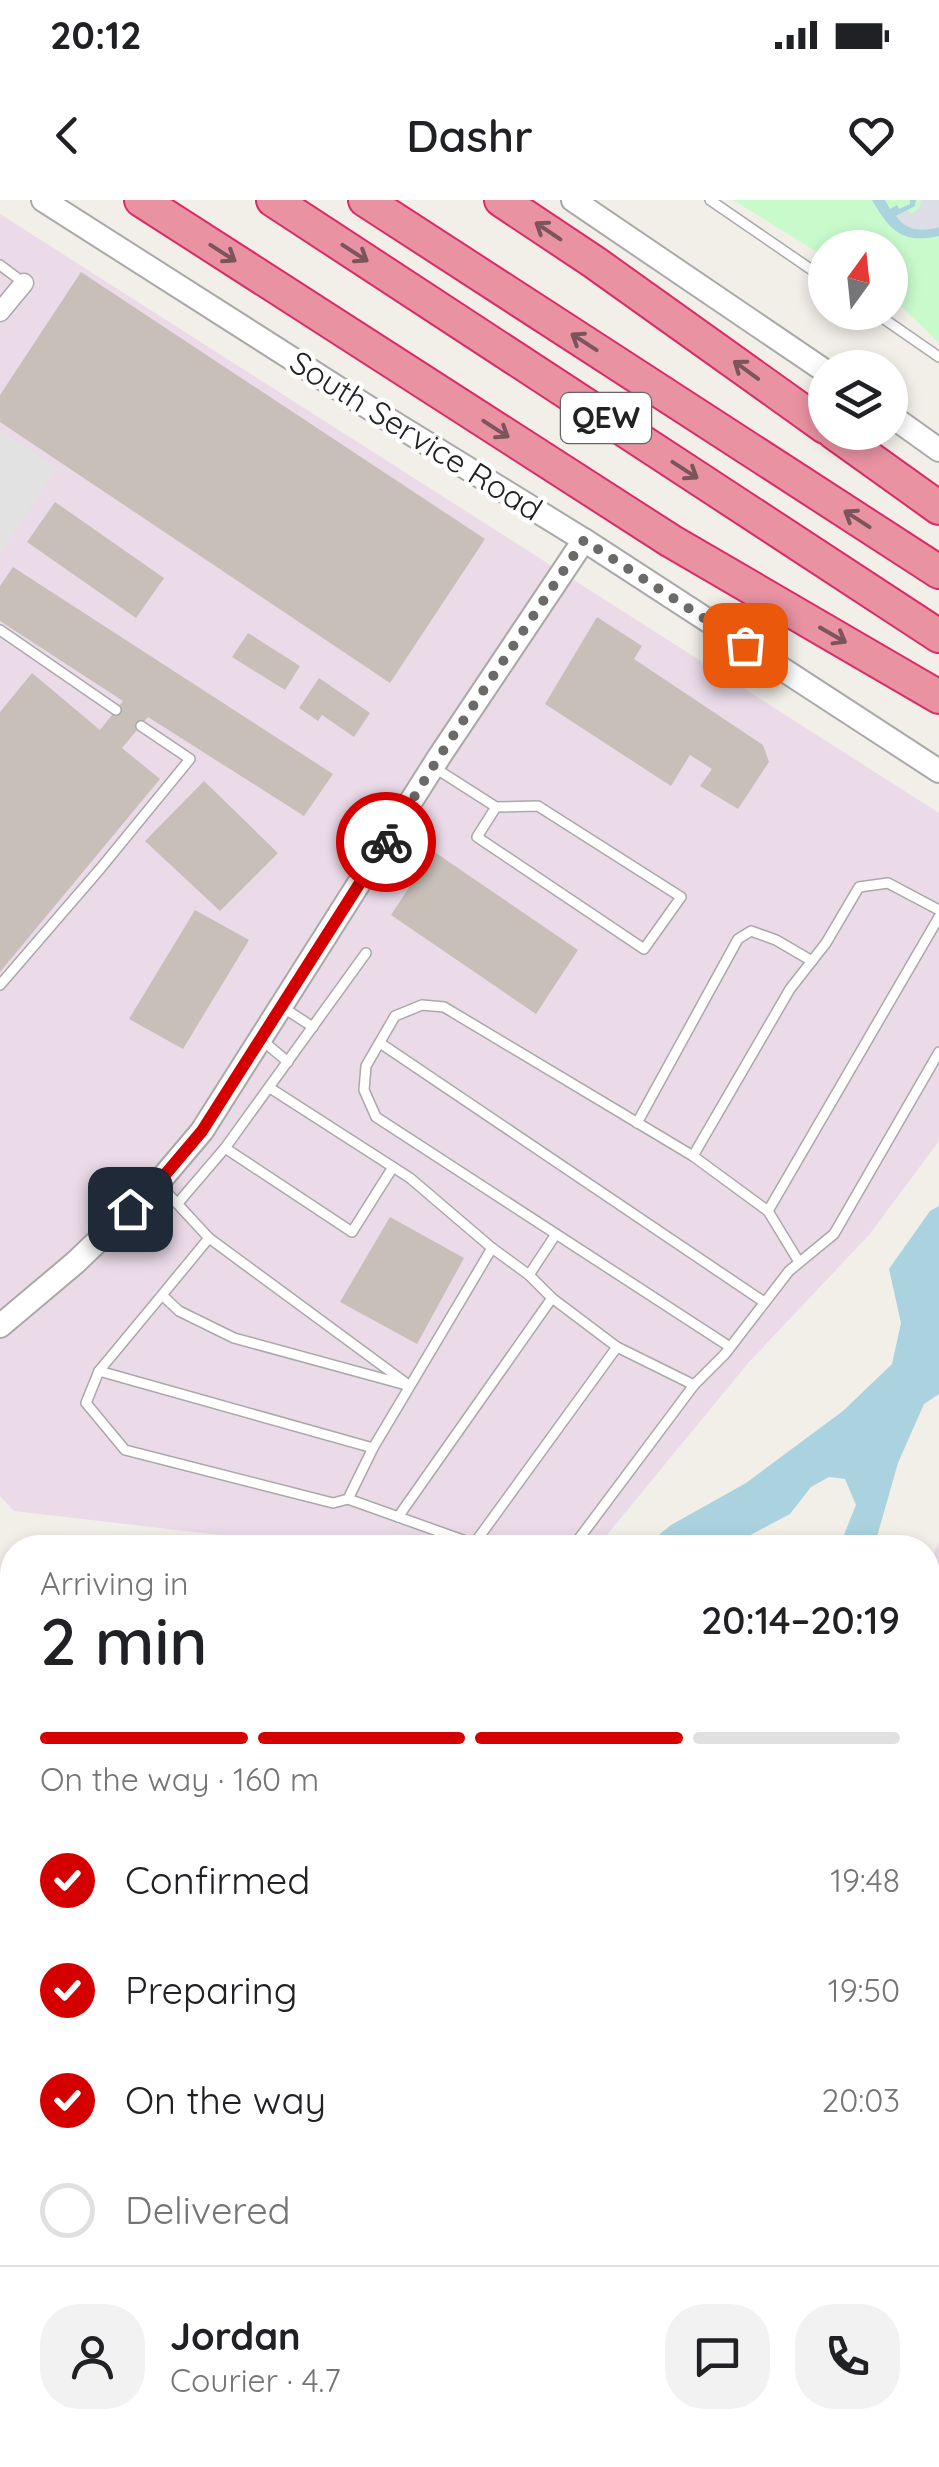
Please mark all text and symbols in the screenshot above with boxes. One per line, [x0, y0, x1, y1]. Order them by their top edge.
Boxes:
text: 20:12 [50, 11, 142, 59]
text: Dashr [406, 107, 533, 163]
icon: back [40, 108, 95, 163]
icon: heart [844, 108, 899, 163]
one-way arrow [534, 221, 562, 242]
north arrow [808, 230, 908, 330]
map controls [808, 230, 908, 450]
one-way arrow [208, 243, 236, 264]
one-way arrow [340, 243, 368, 264]
one-way arrow [571, 332, 599, 353]
street label: South Service Road [283, 341, 550, 529]
button: layers [808, 350, 908, 450]
one-way arrow [732, 360, 760, 381]
road number: QEW [561, 393, 651, 443]
one-way arrow [481, 419, 510, 440]
one-way arrow [670, 459, 699, 480]
one-way arrow [843, 509, 872, 530]
pin [703, 603, 788, 688]
icon: bag [718, 618, 773, 673]
one-way arrow [818, 625, 847, 645]
courier [336, 792, 436, 892]
icon: bike [359, 815, 414, 870]
pin [88, 1167, 173, 1252]
icon: home [103, 1182, 158, 1237]
text: Arriving in [40, 1563, 189, 1603]
text: 20:14–20:19 [701, 1596, 900, 1644]
text: 2 min [40, 1600, 208, 1681]
text: On the way · 160 m [40, 1759, 319, 1799]
icon: check [40, 1853, 95, 1908]
text: Confirmed [125, 1856, 310, 1904]
text: 19:48 [830, 1860, 900, 1900]
icon: check [40, 1963, 95, 2018]
text: Preparing [125, 1966, 297, 2014]
text: 19:50 [828, 1970, 900, 2010]
icon: check [40, 2073, 95, 2128]
text: On the way [125, 2076, 326, 2124]
text: 20:03 [821, 2080, 900, 2120]
text: Delivered [125, 2186, 291, 2234]
button: person [40, 2304, 145, 2409]
button: chat [665, 2304, 770, 2409]
button: phone [795, 2304, 900, 2409]
text: Jordan [170, 2312, 301, 2360]
text: Courier · 4.7 [170, 2360, 341, 2400]

